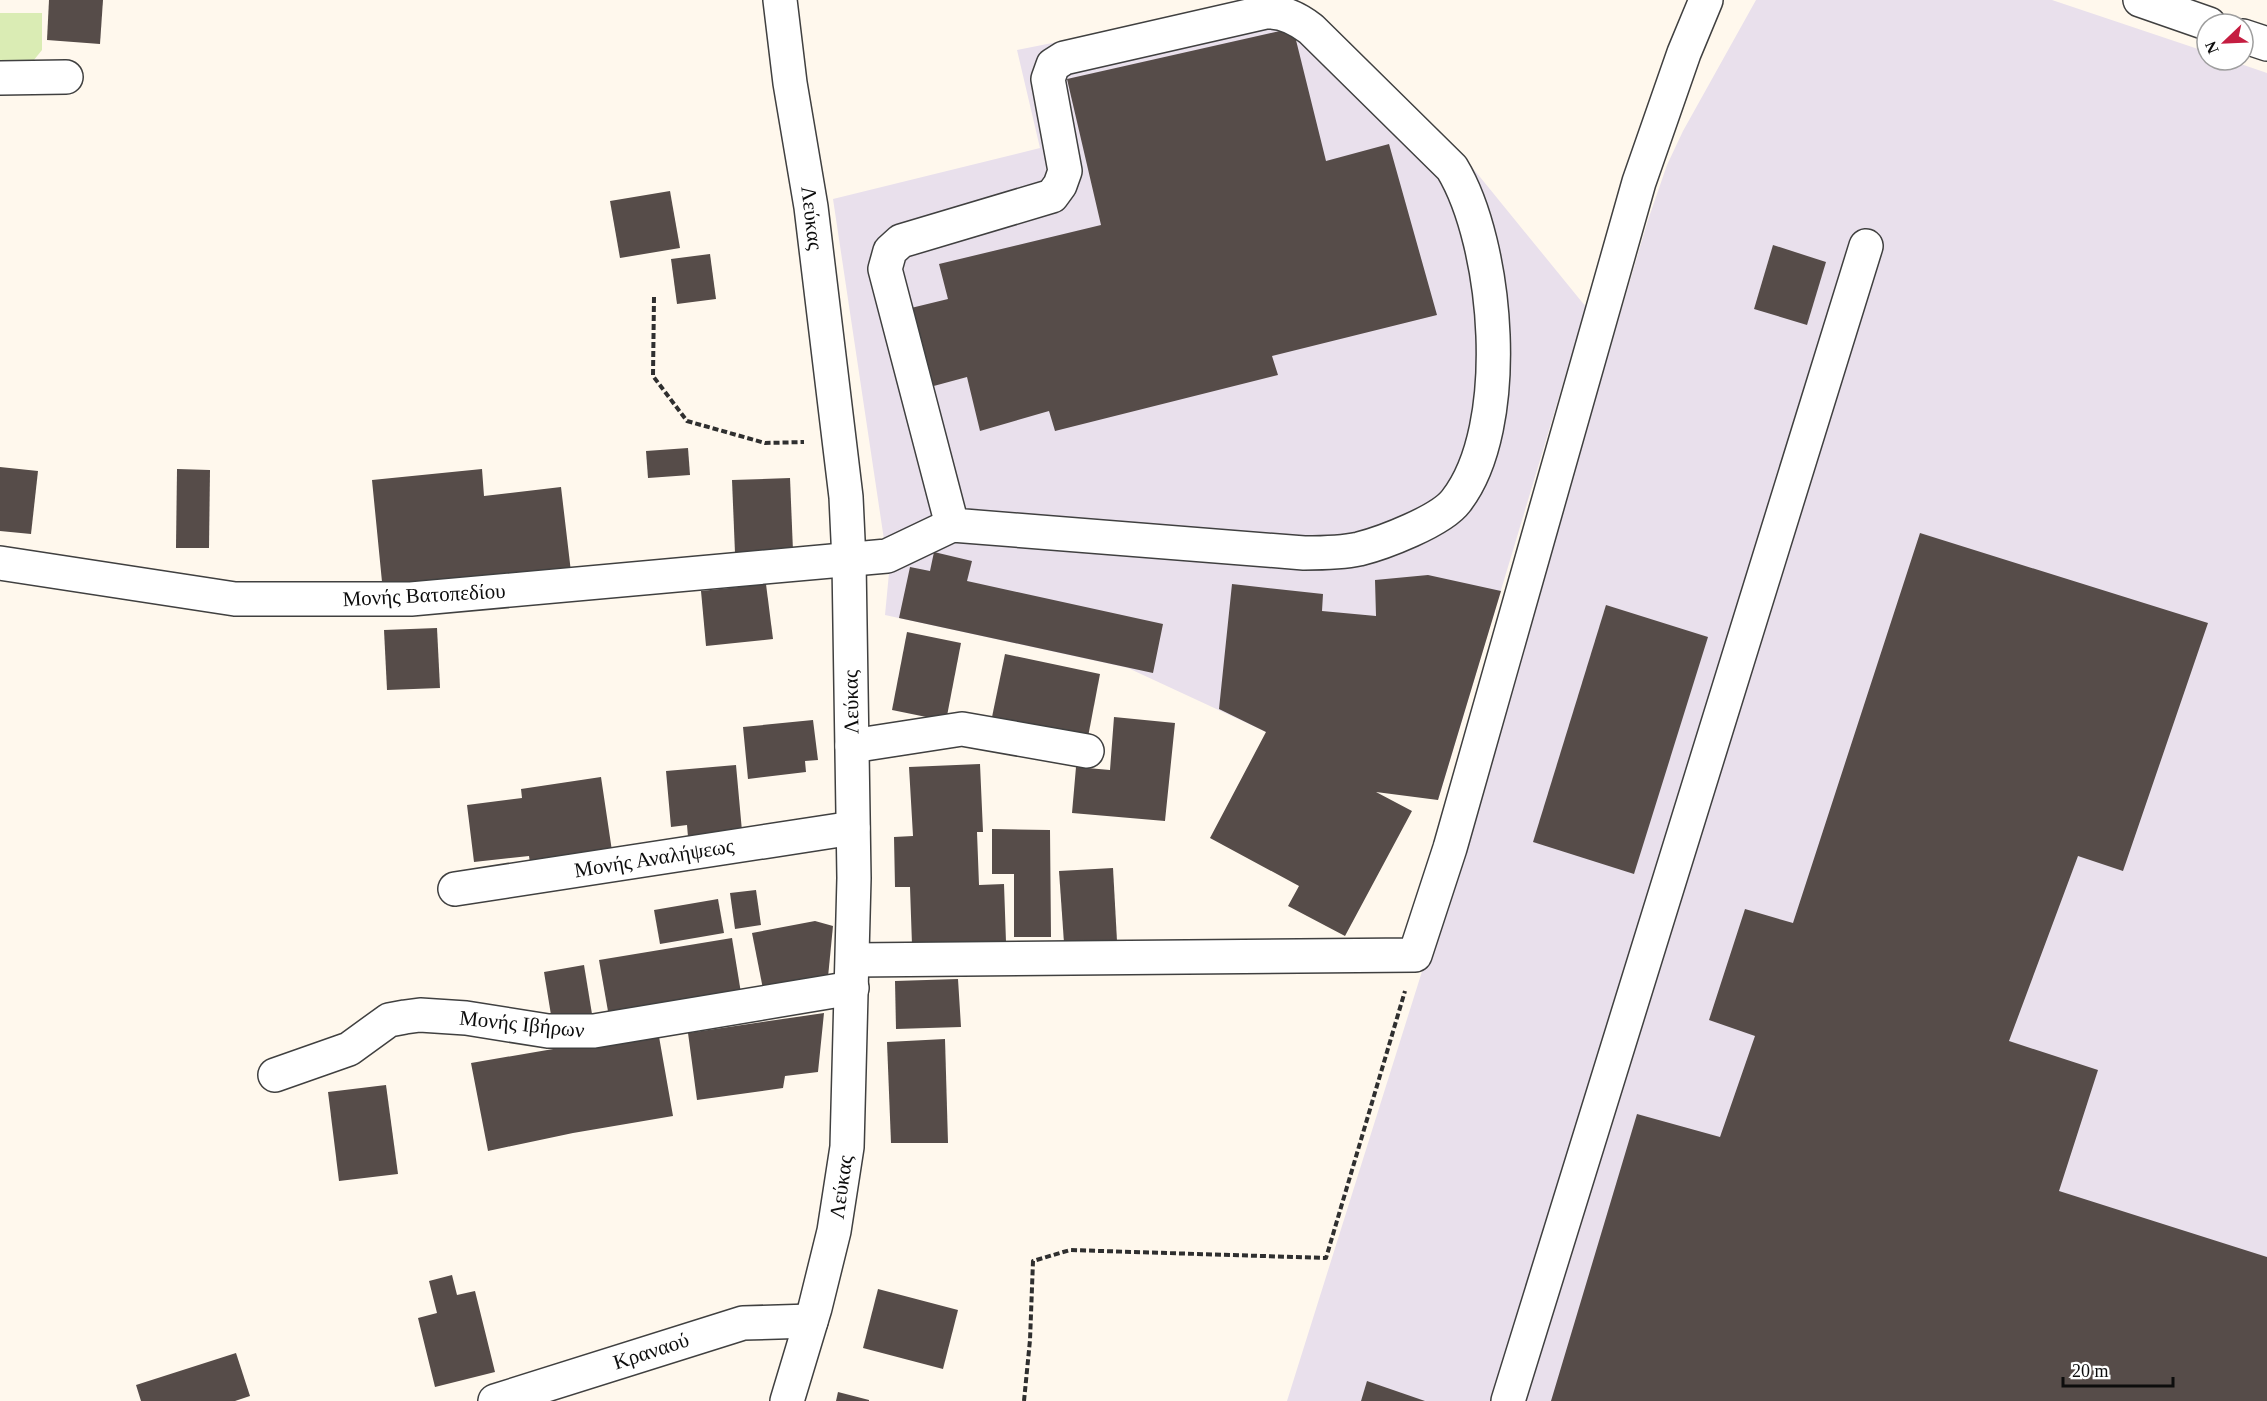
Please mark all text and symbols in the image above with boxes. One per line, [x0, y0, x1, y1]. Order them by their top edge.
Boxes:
north arrow [2195, 12, 2255, 72]
text: N [2201, 39, 2222, 56]
street label: Λεύκας [796, 185, 828, 252]
street label: Μονής Βατοπεδίου [342, 579, 506, 611]
street label: Λεύκας [838, 669, 864, 734]
street label: Μονής Αναλήψεως [572, 833, 736, 882]
street label: Μονής Ιβήρων [458, 1005, 586, 1043]
street label: Λεύκας [825, 1153, 857, 1220]
street label: Κραναού [610, 1328, 692, 1374]
scale bar [2063, 1350, 2172, 1388]
text: 20 m [2072, 1361, 2109, 1381]

